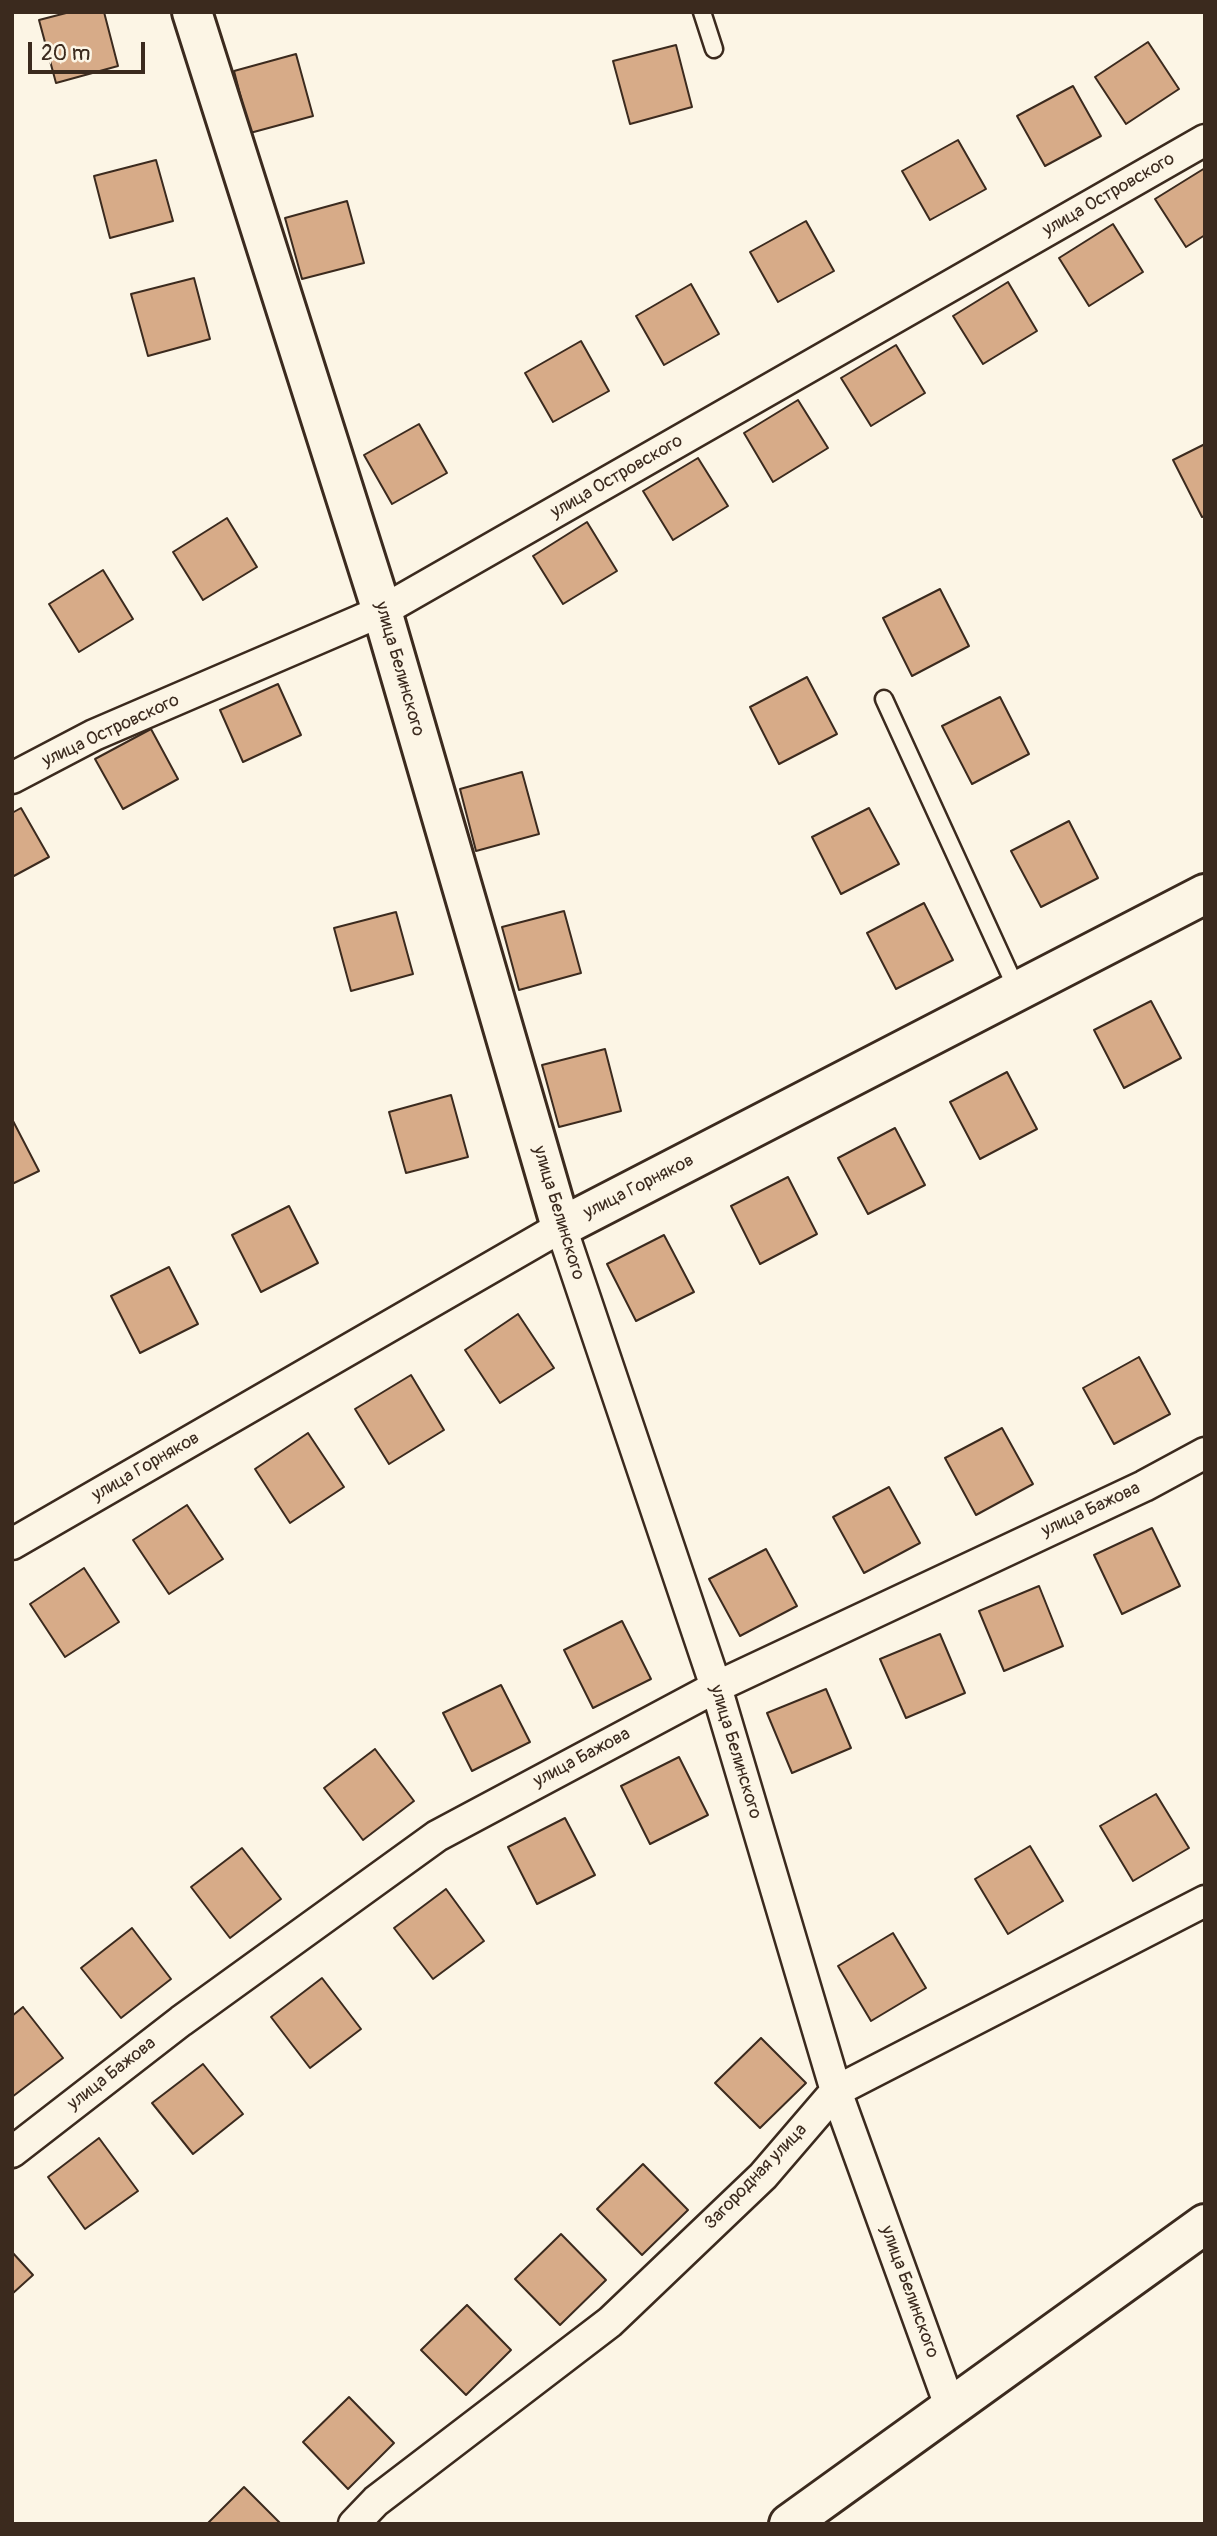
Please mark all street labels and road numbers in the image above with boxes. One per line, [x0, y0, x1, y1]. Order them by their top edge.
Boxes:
street label: улица Островского [1039, 148, 1179, 242]
street label: улица Островского [547, 430, 687, 524]
street label: улица Белинского [369, 599, 429, 739]
street label: улица Островского [39, 690, 183, 772]
street label: улица Белинского [527, 1143, 589, 1283]
street label: улица Горняков [580, 1150, 698, 1224]
street label: улица Горняков [88, 1427, 204, 1507]
street label: улица Бажова [1038, 1478, 1144, 1542]
street label: улица Белинского [704, 1682, 766, 1822]
street label: улица Бажова [530, 1724, 634, 1792]
street label: улица Бажова [63, 2033, 161, 2115]
street label: Загородная улица [700, 2120, 812, 2234]
street label: улица Белинского [875, 2223, 943, 2361]

